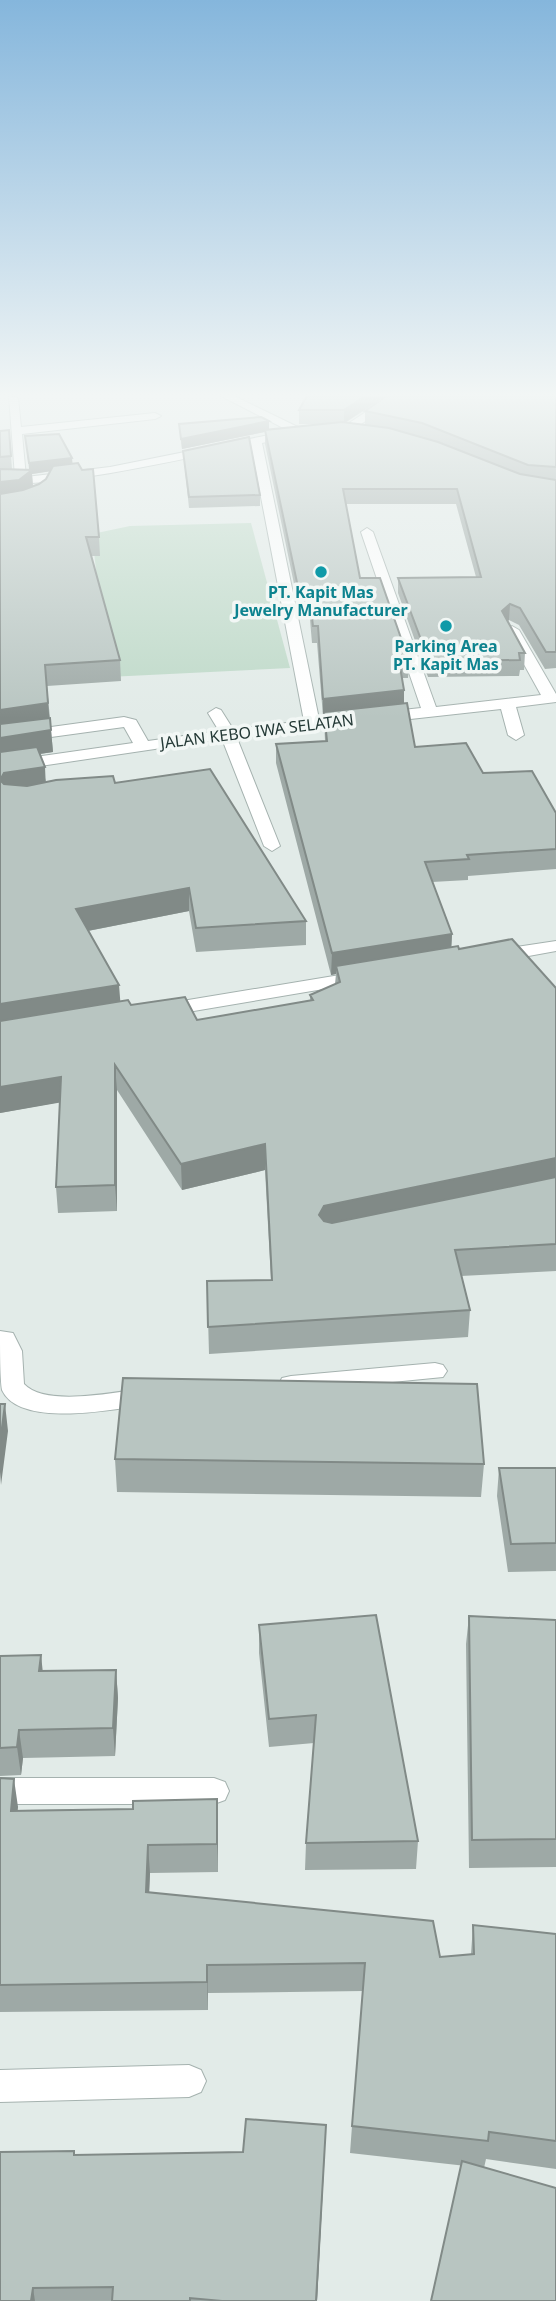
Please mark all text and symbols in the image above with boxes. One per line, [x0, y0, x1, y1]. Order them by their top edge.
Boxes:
marker: PT. Kapit Mas Jewelry Manufacturer [313, 564, 329, 580]
place label: PT. Kapit Mas Jewelry Manufacturer [232, 581, 408, 621]
marker: Parking Area PT. Kapit Mas [438, 618, 454, 634]
place label: Parking Area PT. Kapit Mas [393, 635, 499, 675]
street label: JALAN KEBO IWA SELATAN [157, 708, 355, 754]

